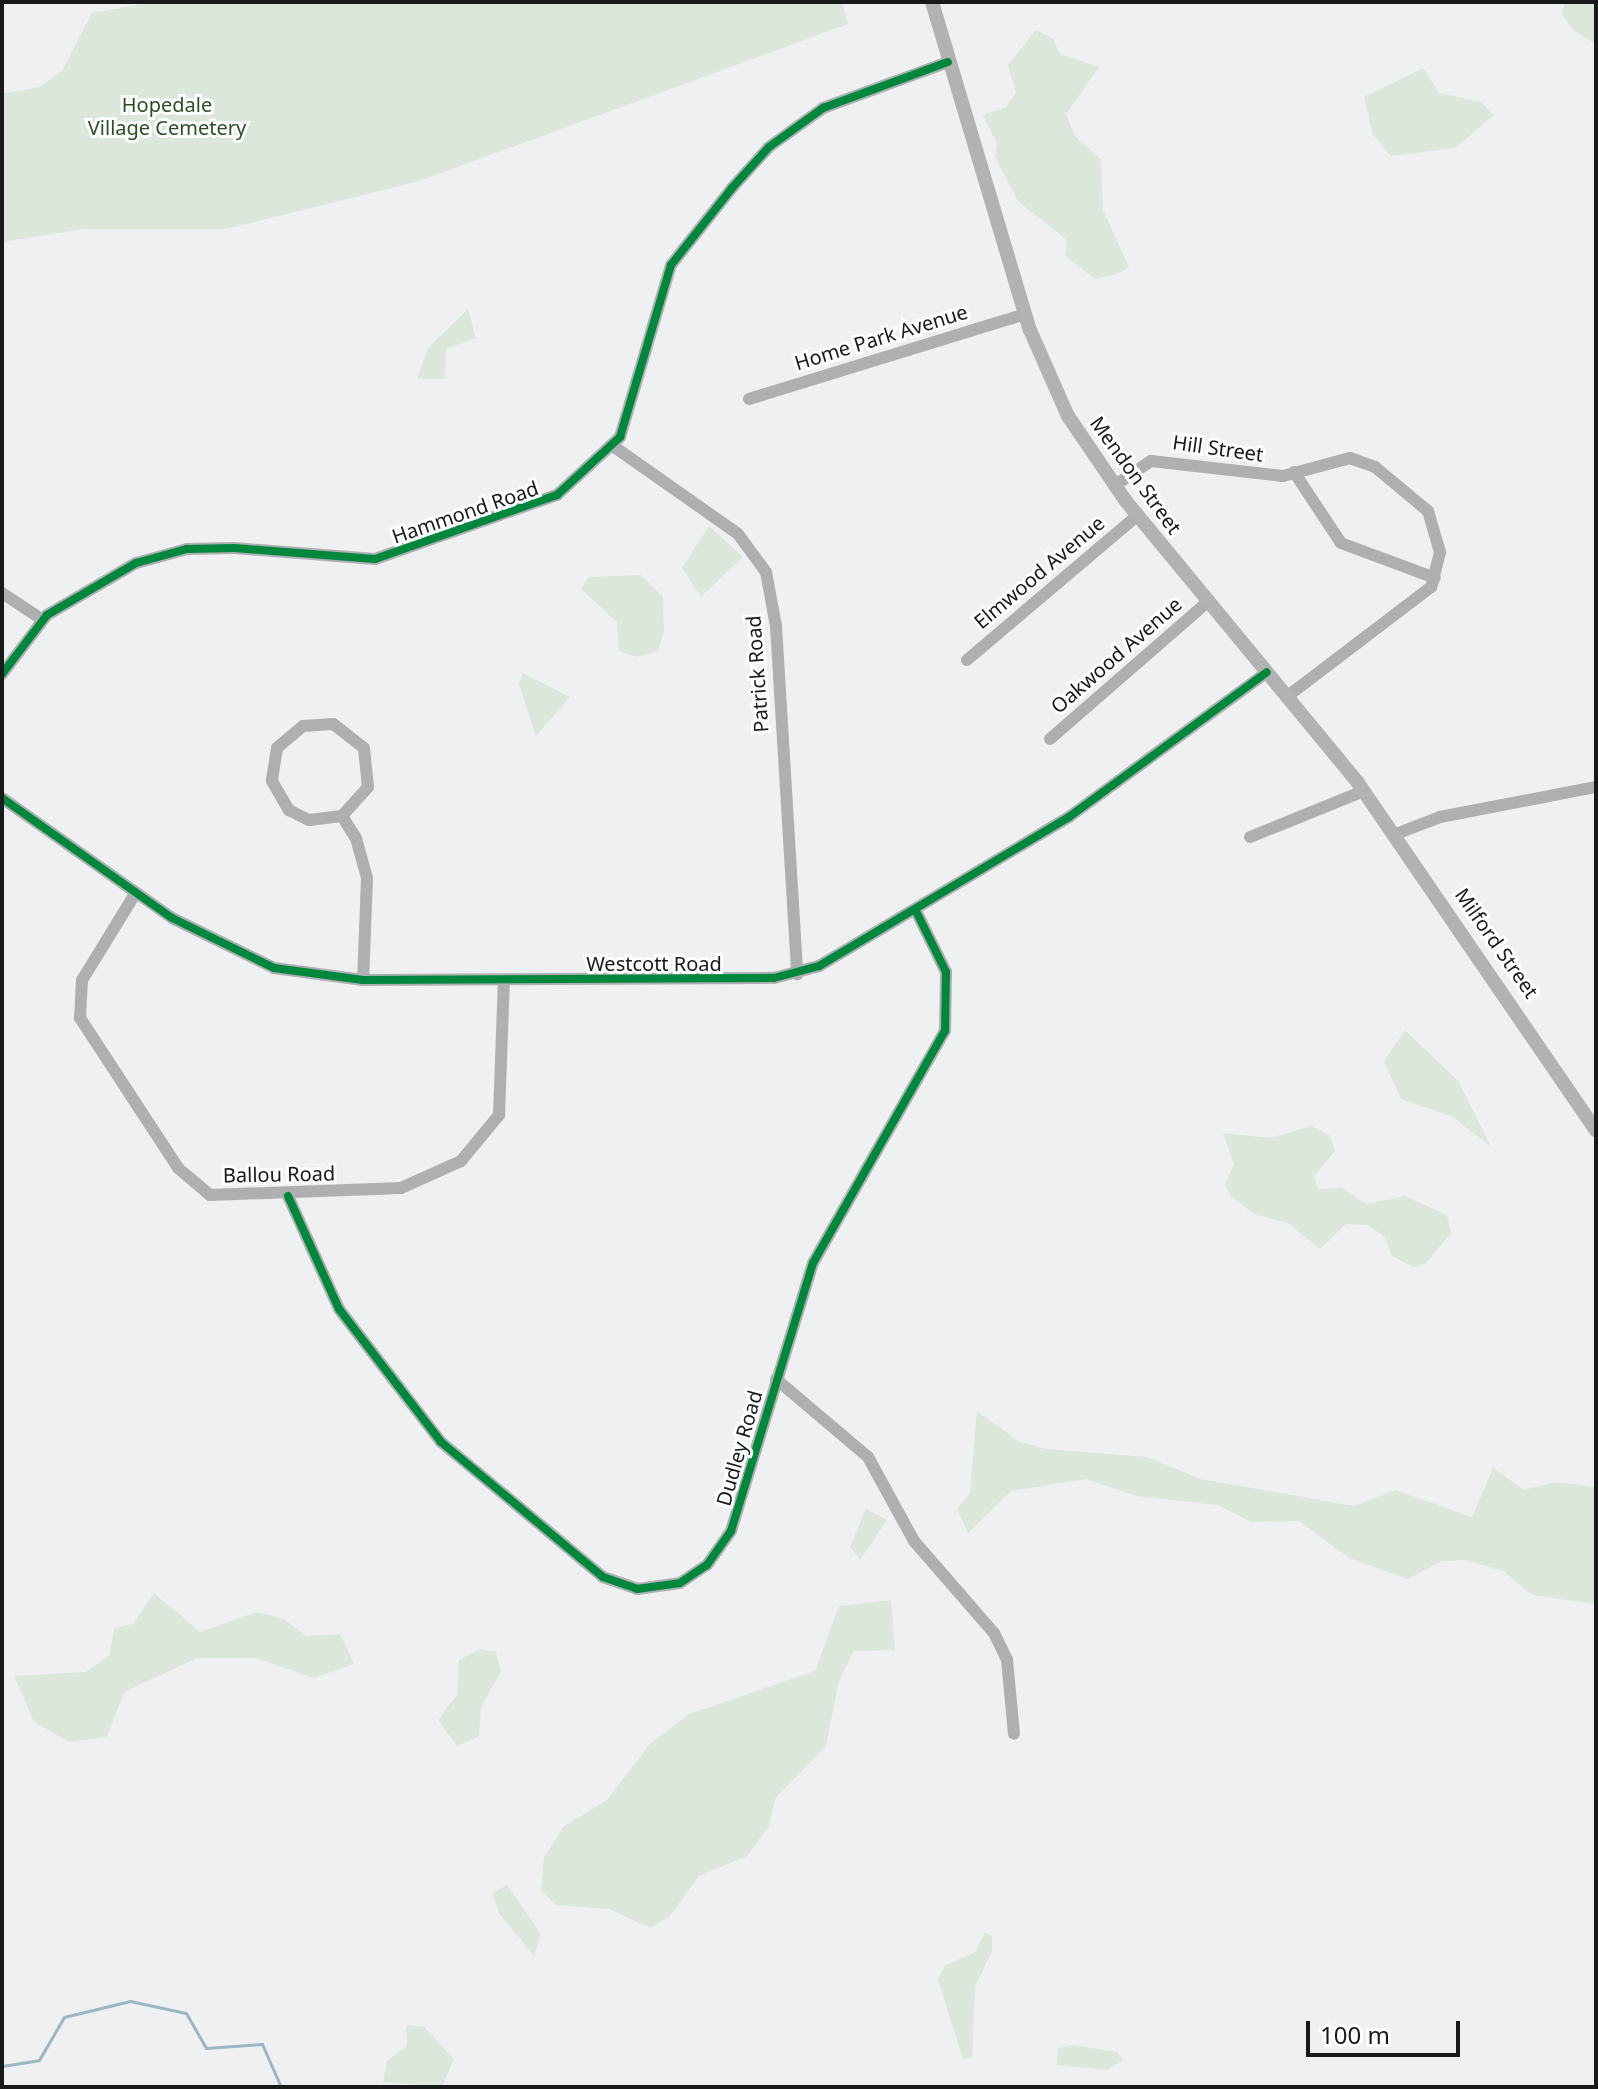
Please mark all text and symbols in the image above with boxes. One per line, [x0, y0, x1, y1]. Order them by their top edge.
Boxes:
park label: Hopedale Village Cemetery [88, 92, 246, 139]
street label: Home Park Avenue [792, 299, 970, 375]
street label: Mendon Street [1085, 411, 1187, 539]
street label: Hill Street [1171, 430, 1265, 466]
street label: Hammond Road [389, 476, 541, 548]
street label: Elmwood Avenue [969, 511, 1109, 633]
street label: Oakwood Avenue [1046, 592, 1186, 718]
street label: Patrick Road [741, 615, 773, 733]
street label: Milford Street [1450, 883, 1544, 1003]
street label: Westcott Road [586, 951, 722, 975]
street label: Ballou Road [223, 1161, 335, 1187]
street label: Dudley Road [711, 1388, 767, 1508]
scale bar [1310, 2005, 1464, 2055]
text: 100 m [1320, 2018, 1390, 2051]

